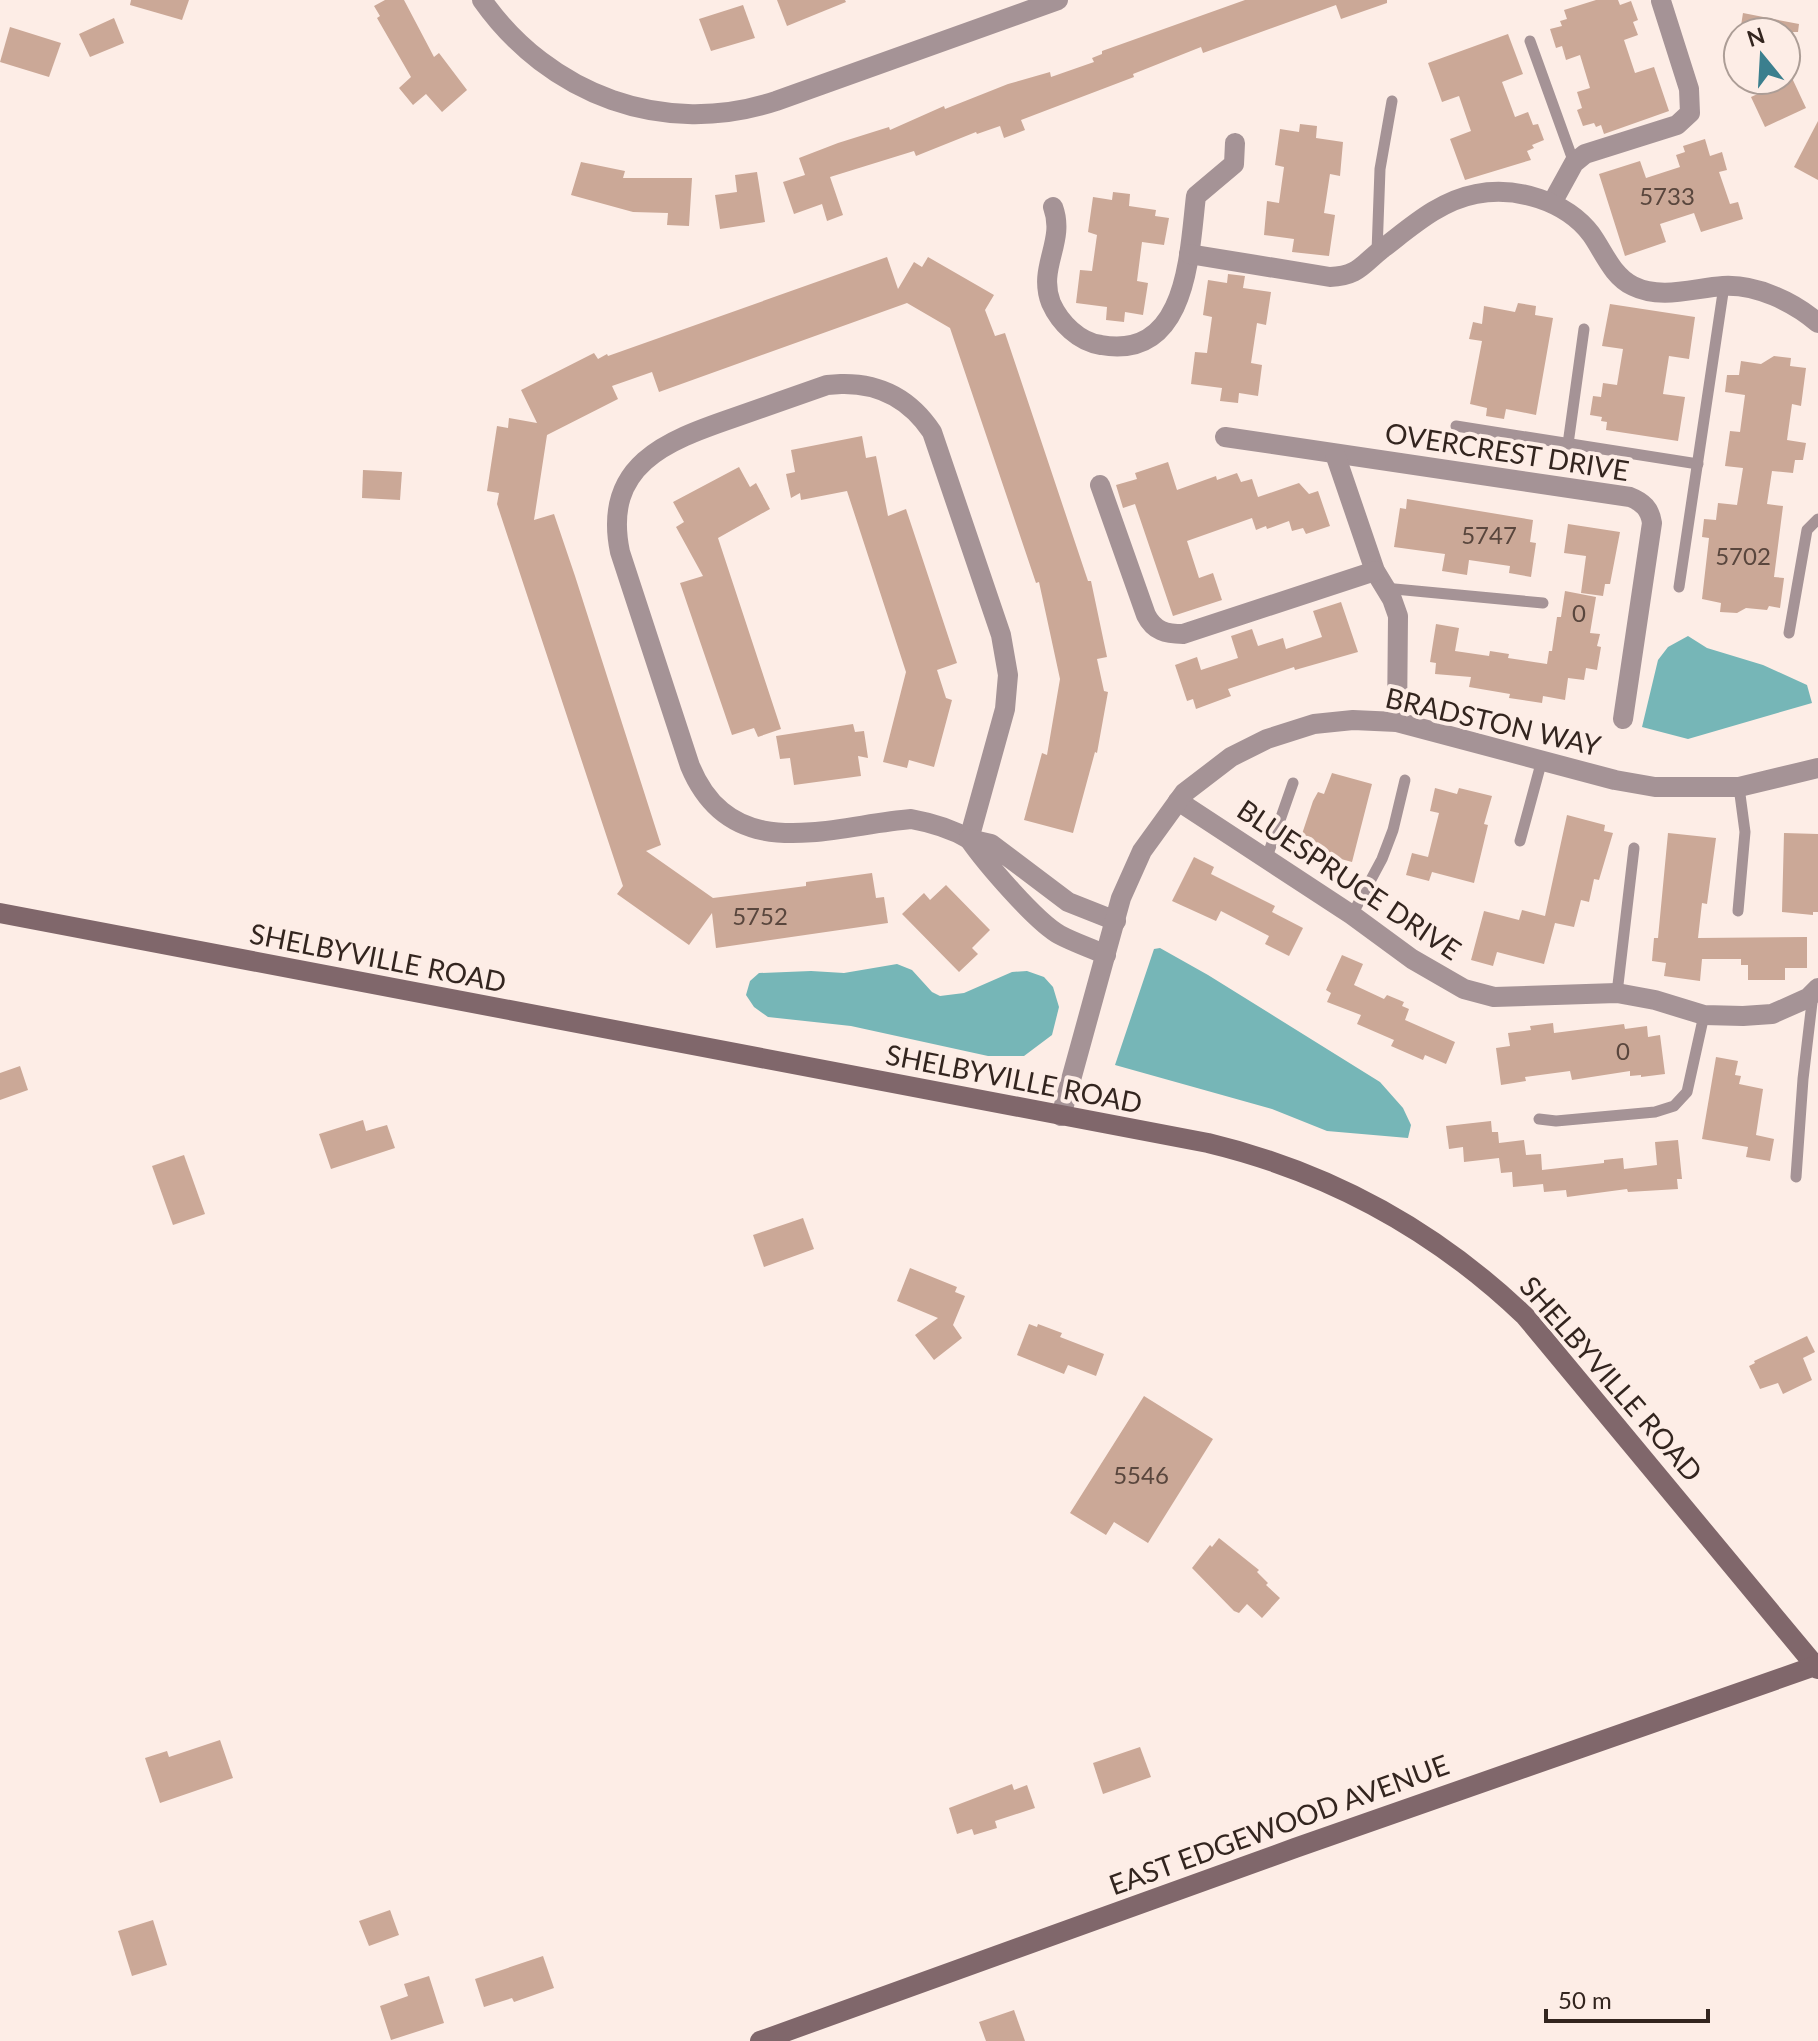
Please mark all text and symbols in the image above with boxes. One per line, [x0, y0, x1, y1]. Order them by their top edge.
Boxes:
north arrow [1722, 16, 1802, 96]
text: N [1743, 21, 1768, 52]
house number: 5733 [1639, 181, 1695, 210]
street label: OVERCREST DRIVE [1383, 415, 1632, 487]
house number: 5747 [1461, 520, 1517, 549]
house number: 5702 [1715, 541, 1771, 570]
house number: 0 [1572, 598, 1586, 627]
street label: BRADSTON WAY [1382, 680, 1605, 762]
street label: BLUESPRUCE DRIVE [1231, 792, 1468, 967]
house number: 5752 [732, 901, 788, 930]
street label: SHELBYVILLE ROAD [247, 915, 509, 999]
street label: SHELBYVILLE ROAD [883, 1036, 1145, 1120]
house number: 0 [1616, 1036, 1630, 1065]
street label: SHELBYVILLE ROAD [1513, 1269, 1710, 1488]
house number: 5546 [1113, 1460, 1169, 1489]
street label: EAST EDGEWOOD AVENUE [1104, 1747, 1453, 1901]
scale bar [1546, 1973, 1708, 2023]
text: 50 m [1558, 1985, 1612, 2014]

